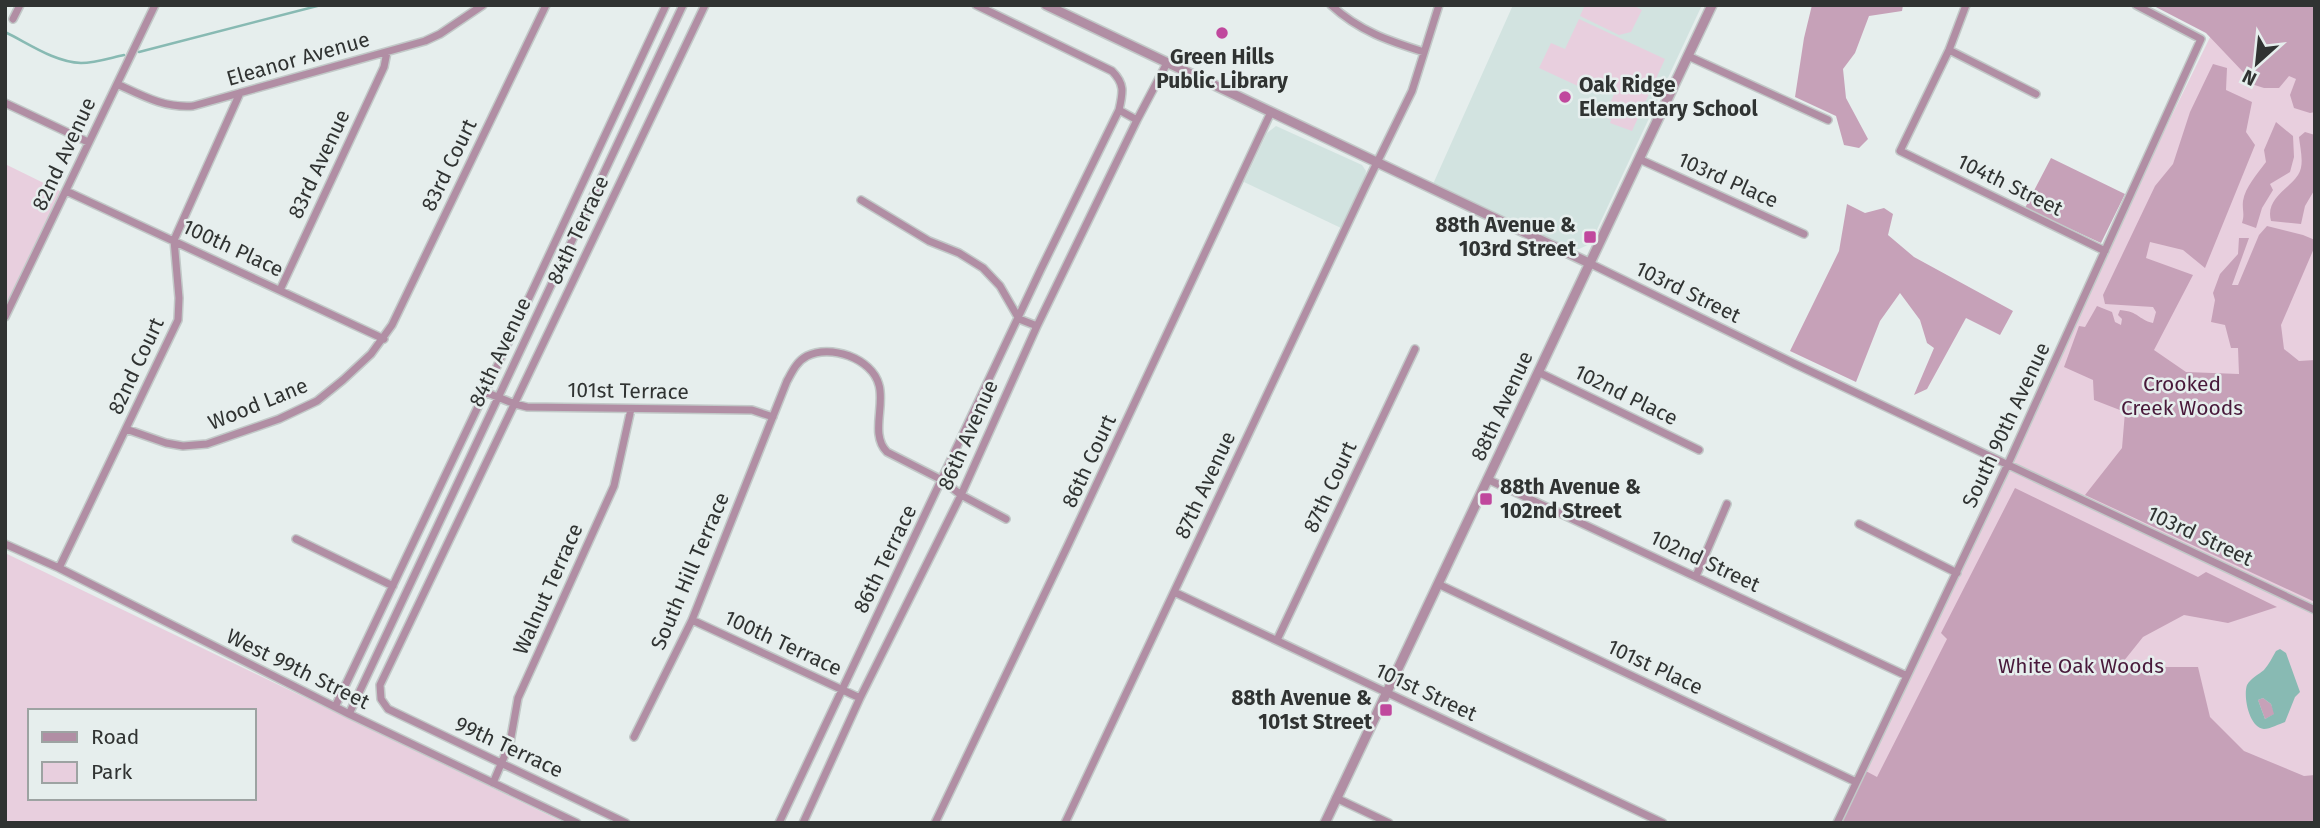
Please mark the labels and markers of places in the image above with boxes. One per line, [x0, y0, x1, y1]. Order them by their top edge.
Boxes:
marker: Green Hills Public Library [1214, 25, 1230, 41]
place label: Green Hills Public Library [1156, 44, 1288, 94]
place label: Oak Ridge Elementary School [1579, 72, 1758, 122]
marker: Oak Ridge Elementary School [1557, 89, 1573, 105]
place label: 88th Avenue & 103rd Street [1435, 212, 1577, 262]
marker: 88th Avenue & 103rd Street [1582, 229, 1598, 245]
place label: 88th Avenue & 102nd Street [1500, 474, 1641, 524]
marker: 88th Avenue & 102nd Street [1478, 491, 1494, 507]
place label: 88th Avenue & 101st Street [1231, 685, 1373, 735]
marker: 88th Avenue & 101st Street [1378, 702, 1394, 718]

